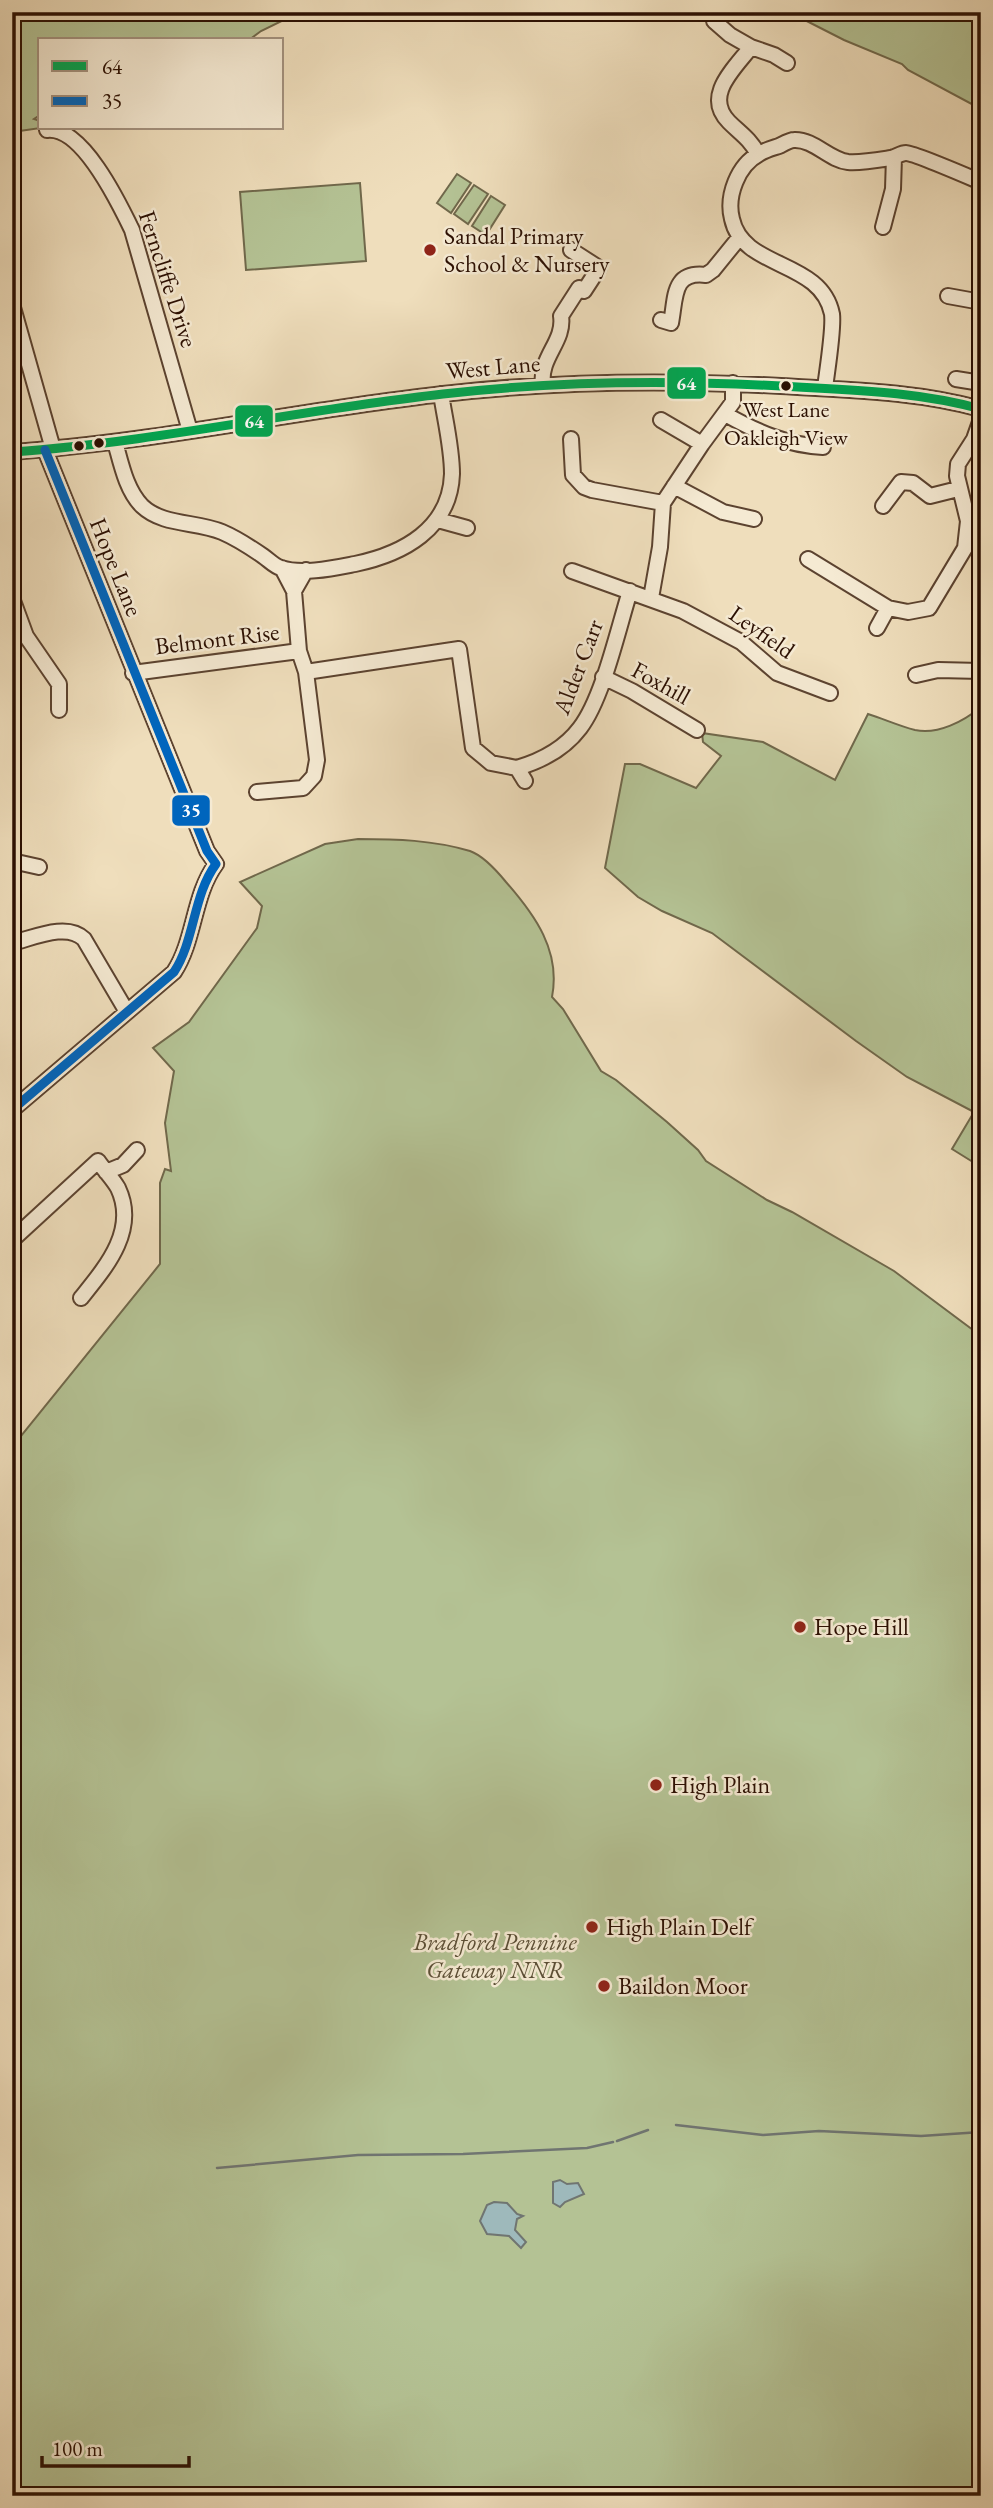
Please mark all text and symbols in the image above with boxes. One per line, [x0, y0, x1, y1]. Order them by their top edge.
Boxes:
legend [38, 38, 284, 130]
text: 64 [102, 53, 123, 80]
text: 35 [102, 87, 122, 114]
street label: Ferncliffe Drive [132, 207, 205, 351]
place label: Sandal Primary School & Nursery [444, 220, 610, 279]
marker: Sandal Primary School & Nursery [422, 242, 438, 258]
street label: West Lane [444, 347, 541, 386]
line badge: 64 [666, 366, 707, 400]
text: 64 [676, 371, 697, 396]
marker: West Lane Oakleigh View [779, 379, 793, 393]
place label: West Lane Oakleigh View [724, 395, 849, 452]
line badge: 64 [234, 404, 274, 438]
text: 64 [244, 409, 265, 434]
unlabelled marker [92, 436, 106, 450]
unlabelled marker [72, 439, 86, 453]
street label: Hope Lane [83, 513, 150, 621]
street label: Leyfield [723, 598, 802, 666]
street label: Alder Carr [545, 615, 610, 720]
street label: Belmont Rise [153, 616, 281, 661]
street label: Foxhill [626, 654, 696, 711]
line badge: 35 [171, 794, 211, 827]
text: 35 [181, 798, 201, 823]
place label: Hope Hill [814, 1611, 909, 1642]
marker: Hope Hill [792, 1619, 808, 1635]
place label: High Plain [670, 1769, 770, 1800]
marker: High Plain [648, 1777, 664, 1793]
place label: High Plain Delf [606, 1911, 755, 1942]
marker: High Plain Delf [584, 1919, 600, 1935]
park label: Bradford Pennine Gateway NNR [412, 1926, 577, 1985]
place label: Baildon Moor [618, 1970, 748, 2001]
marker: Baildon Moor [596, 1978, 612, 1994]
scale bar [42, 2424, 189, 2468]
text: 100 m [52, 2435, 103, 2462]

